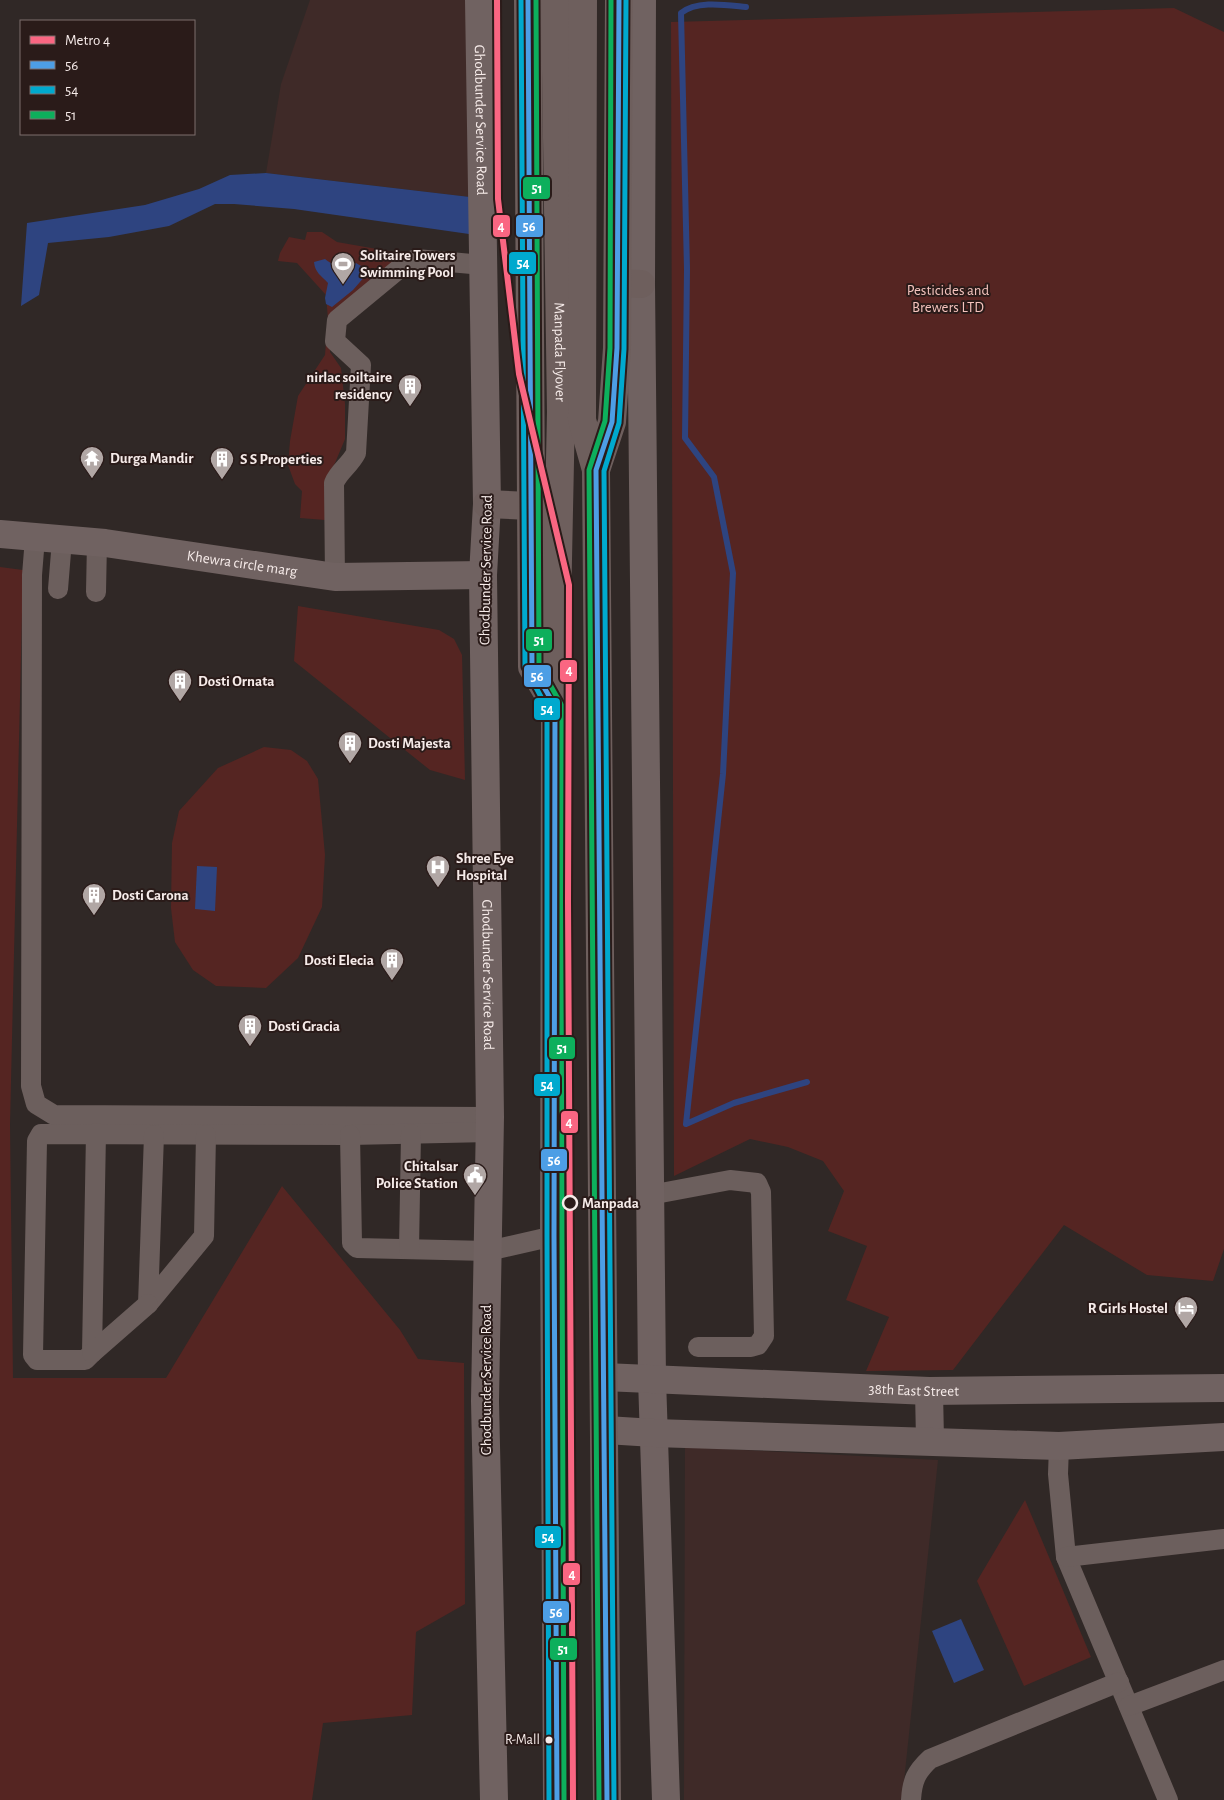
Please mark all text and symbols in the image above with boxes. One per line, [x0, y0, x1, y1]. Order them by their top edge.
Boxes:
legend [20, 20, 195, 135]
text: Metro 4 [65, 33, 110, 48]
street label: Ghodbunder Service Road [472, 45, 490, 196]
text: 56 [65, 58, 78, 73]
text: 54 [65, 83, 79, 98]
text: 51 [65, 108, 76, 123]
line badge: 51 [522, 176, 551, 200]
text: 51 [531, 182, 543, 196]
line badge: 4 [492, 214, 511, 238]
line badge: 56 [515, 214, 544, 238]
text: 4 [497, 220, 505, 234]
text: 56 [523, 220, 536, 234]
place label: Solitaire Towers Swimming Pool [360, 248, 456, 280]
sports icon: Solitaire Towers Swimming Pool [330, 251, 356, 285]
line badge: 54 [508, 251, 537, 275]
text: 54 [516, 257, 530, 271]
park label: Pesticides and Brewers LTD [907, 283, 989, 315]
street label: Manpada Flyover [552, 302, 568, 402]
place label: nirlac soiltaire residency [306, 370, 392, 402]
building icon: nirlac soiltaire residency [397, 373, 423, 407]
temple icon: Durga Mandir [79, 445, 105, 479]
building icon: S S Properties [209, 446, 235, 480]
place label: Durga Mandir [110, 451, 194, 466]
place label: S S Properties [240, 452, 322, 467]
street label: Ghodbunder Service Road [477, 494, 495, 645]
street label: Khewra circle marg [186, 548, 299, 579]
line badge: 51 [525, 628, 553, 652]
text: 51 [533, 634, 545, 648]
line badge: 4 [559, 659, 578, 683]
line badge: 56 [523, 664, 552, 688]
text: 4 [565, 664, 573, 678]
building icon: Dosti Ornata [167, 668, 193, 702]
text: 56 [531, 670, 544, 684]
place label: Dosti Ornata [198, 674, 274, 689]
line badge: 54 [533, 697, 561, 721]
text: 54 [540, 703, 554, 717]
building icon: Dosti Majesta [337, 730, 363, 764]
place label: Dosti Majesta [368, 736, 451, 751]
place label: Shree Eye Hospital [456, 851, 514, 883]
hospital icon: Shree Eye Hospital [425, 854, 451, 888]
building icon: Dosti Carona [81, 882, 107, 916]
place label: Dosti Carona [112, 888, 189, 903]
street label: Ghodbunder Service Road [480, 899, 497, 1050]
building icon: Dosti Elecia [379, 947, 405, 981]
place label: Dosti Elecia [304, 953, 374, 968]
building icon: Dosti Gracia [237, 1013, 263, 1047]
place label: Dosti Gracia [268, 1019, 340, 1034]
line badge: 51 [548, 1036, 576, 1060]
text: 51 [556, 1042, 568, 1056]
line badge: 54 [533, 1073, 561, 1097]
text: 54 [540, 1079, 554, 1093]
line badge: 4 [560, 1110, 579, 1134]
text: 4 [565, 1116, 573, 1130]
line badge: 56 [540, 1148, 568, 1172]
text: 56 [548, 1154, 561, 1168]
place label: Chitalsar Police Station [376, 1159, 459, 1191]
public building icon: Chitalsar Police Station [462, 1162, 488, 1196]
marker: Manpada [562, 1195, 578, 1211]
place label: Manpada [582, 1196, 639, 1211]
hotel icon: R Girls Hostel [1173, 1295, 1199, 1329]
place label: R Girls Hostel [1088, 1301, 1168, 1316]
street label: Ghodbunder Service Road [479, 1305, 494, 1455]
street label: 38th East Street [868, 1381, 959, 1399]
line badge: 54 [534, 1525, 562, 1549]
text: 54 [541, 1531, 555, 1545]
line badge: 4 [562, 1562, 581, 1586]
text: 4 [568, 1568, 576, 1582]
line badge: 56 [542, 1600, 570, 1624]
text: 56 [550, 1606, 563, 1620]
line badge: 51 [549, 1637, 578, 1661]
text: 51 [557, 1643, 569, 1657]
place label: R-Mall [505, 1733, 540, 1747]
marker: R-Mall [544, 1735, 554, 1745]

